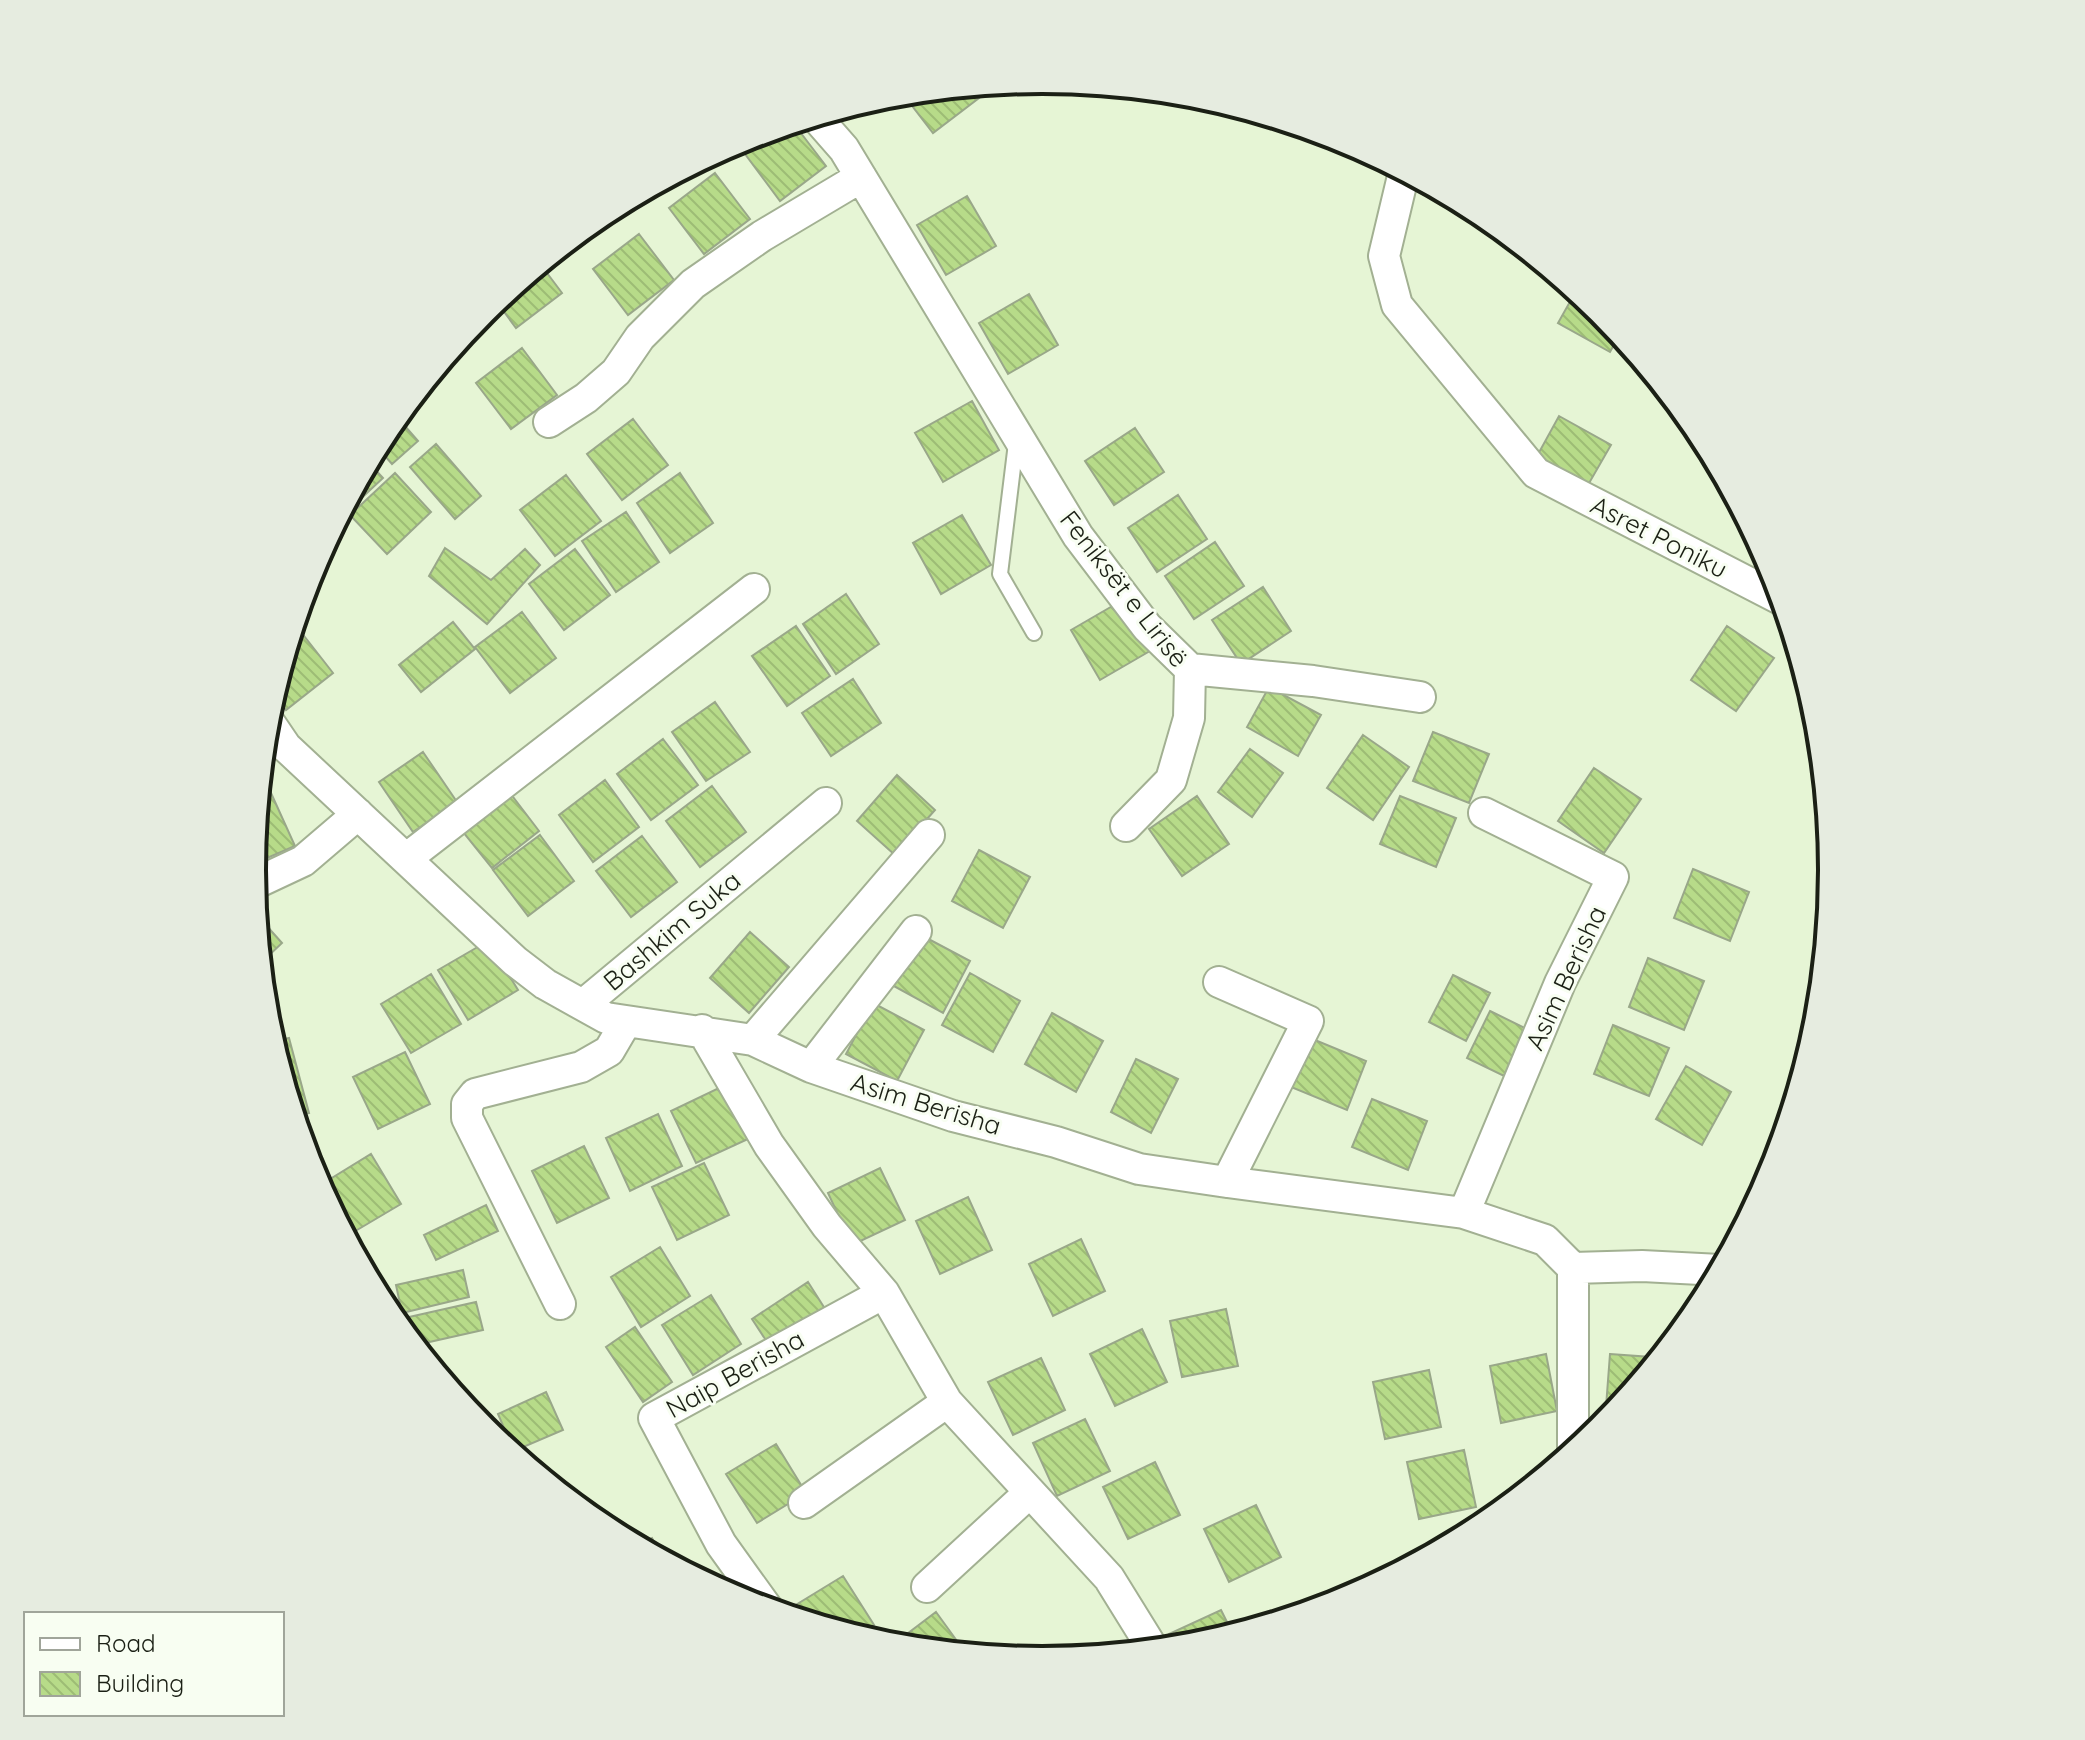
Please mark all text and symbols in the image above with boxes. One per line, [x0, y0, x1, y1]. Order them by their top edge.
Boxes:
street label: Asret Poniku [1585, 488, 1733, 585]
street label: Feniksët e Lirisë [1053, 504, 1196, 674]
street label: Bashkim Suka [596, 864, 747, 998]
street label: Asim Berisha [1518, 900, 1613, 1055]
street label: Asim Berisha [847, 1065, 1005, 1142]
street label: Naip Berisha [660, 1322, 810, 1425]
legend [24, 1612, 284, 1716]
text: Road [96, 1628, 156, 1658]
text: Building [96, 1668, 184, 1698]

